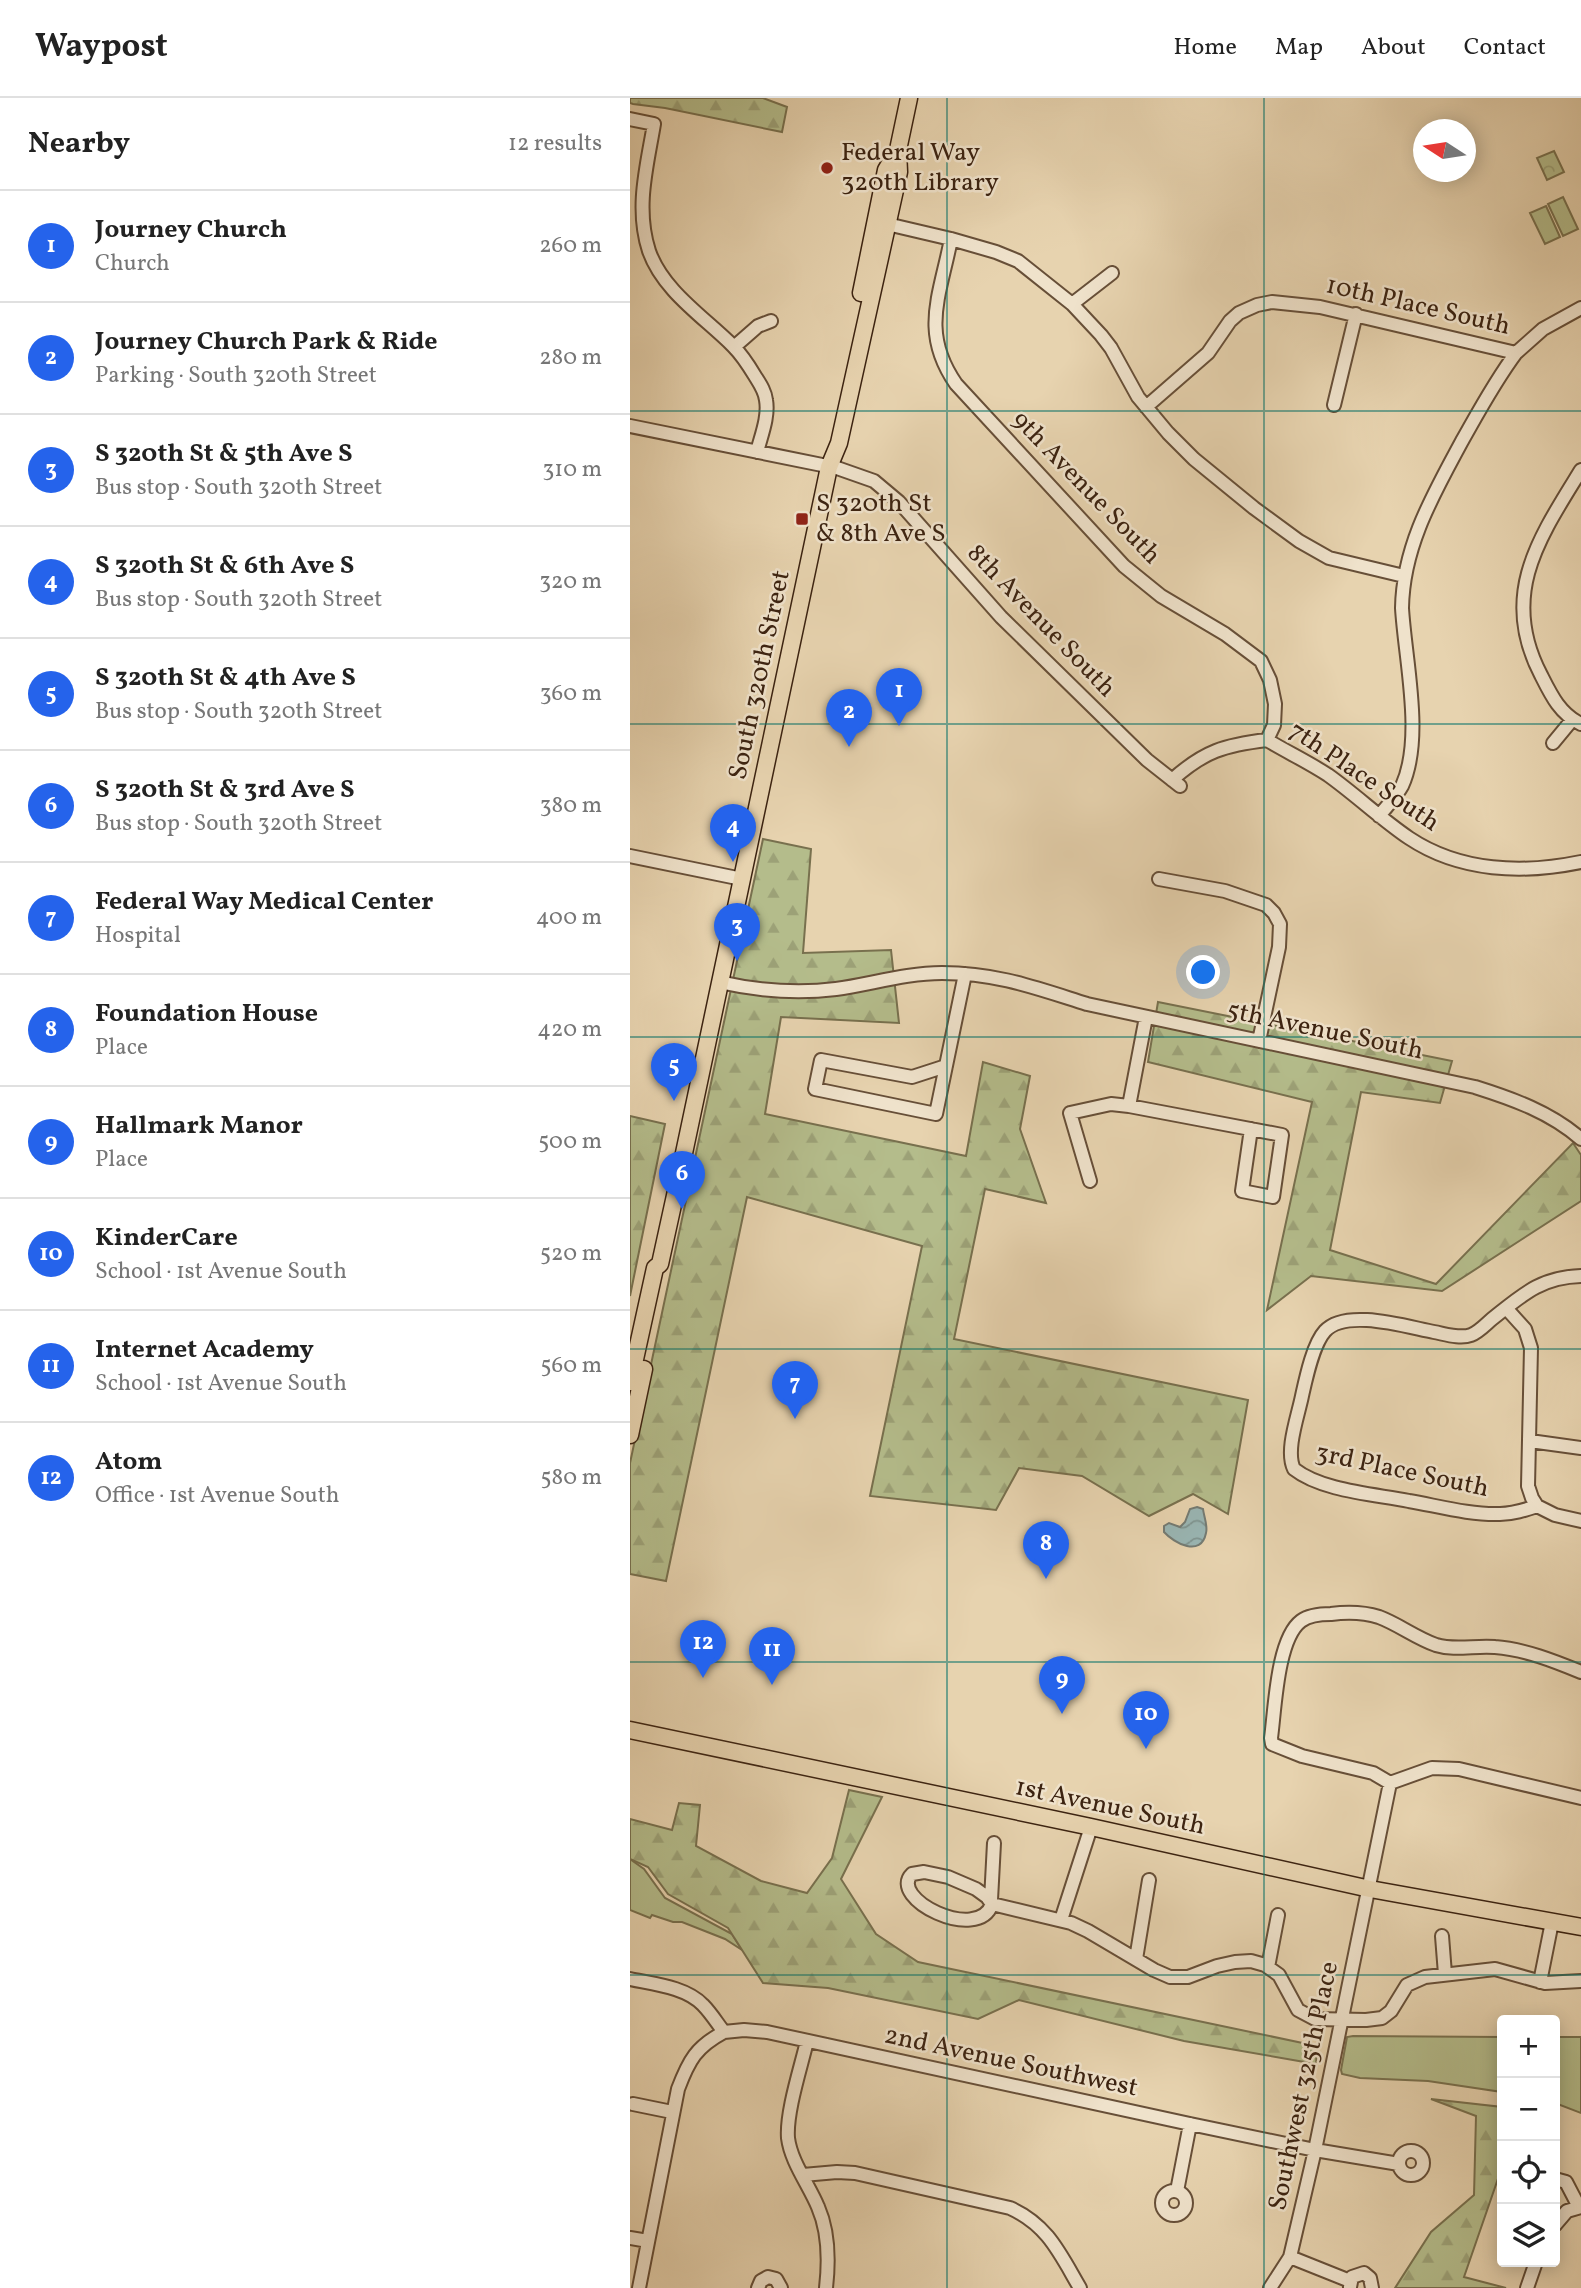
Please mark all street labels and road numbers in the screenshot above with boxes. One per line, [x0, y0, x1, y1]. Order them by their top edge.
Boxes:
street label: 10th Place South [1322, 267, 1514, 345]
street label: 9th Avenue South [1003, 403, 1169, 573]
street label: 8th Avenue South [958, 536, 1124, 706]
street label: South 320th Street [720, 567, 800, 783]
street label: 7th Place South [1281, 713, 1447, 841]
street label: 5th Avenue South [1223, 993, 1427, 1069]
street label: 3rd Place South [1312, 1435, 1492, 1507]
street label: 1st Avenue South [1012, 1769, 1208, 1845]
street label: Southwest 325th Place [1260, 1958, 1348, 2214]
street label: 2nd Avenue Southwest [881, 2018, 1141, 2106]

